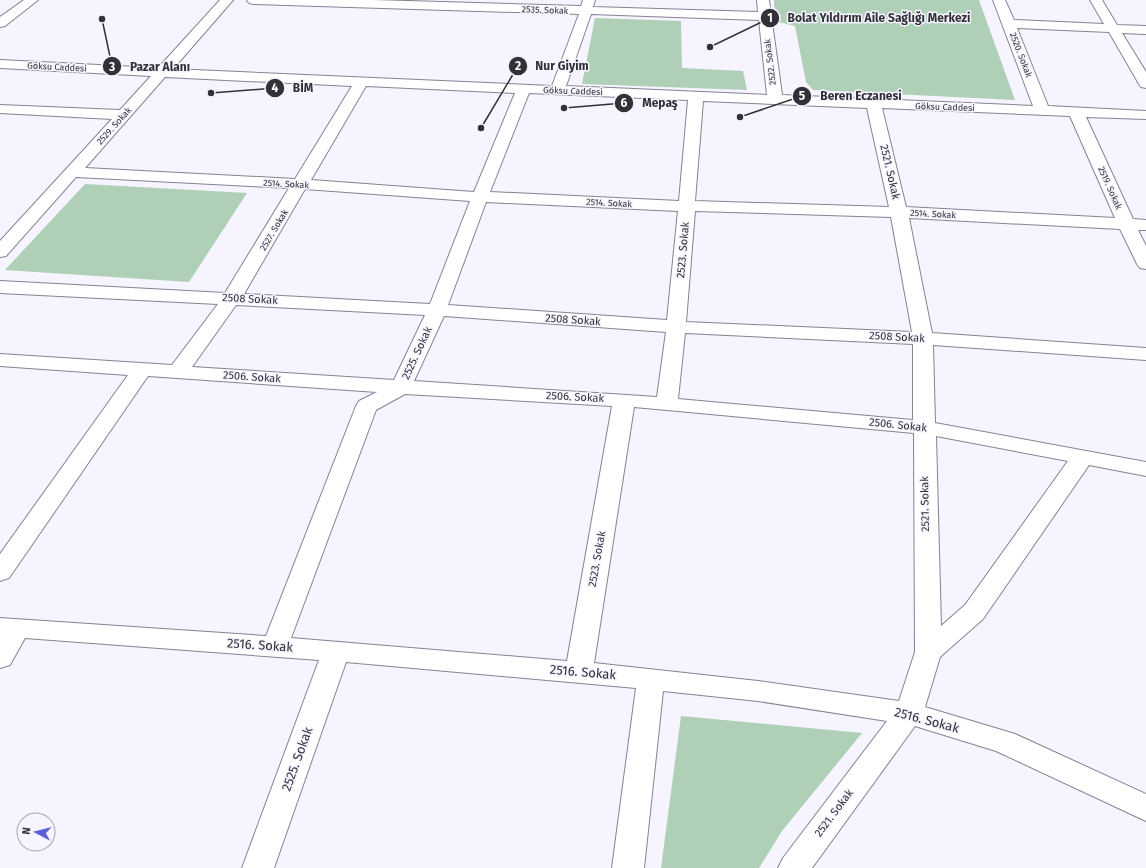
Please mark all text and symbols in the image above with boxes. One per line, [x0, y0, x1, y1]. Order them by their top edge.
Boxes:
street label: 2535. Sokak [522, 4, 569, 16]
callout: Bolat Yıldırım Aile Sağlığı Merkezi [760, 6, 979, 30]
text: 1 [767, 11, 773, 25]
text: Bolat Yıldırım Aile Sağlığı Merkezi [788, 11, 970, 25]
street label: 2520. Sokak [1008, 31, 1034, 79]
street label: 2522. Sokak [762, 38, 778, 86]
callout: Pazar Alanı [102, 54, 199, 78]
callout: Nur Giyim [508, 54, 597, 78]
text: 2 [515, 59, 521, 73]
text: Nur Giyim [535, 59, 589, 73]
street label: Göksu Caddesi [27, 60, 87, 74]
text: 3 [108, 60, 115, 74]
text: Pazar Alanı [130, 60, 190, 74]
callout: BİM [265, 76, 321, 100]
text: BİM [293, 80, 314, 95]
text: 4 [272, 81, 279, 95]
callout: Beren Eczanesi [792, 84, 910, 108]
street label: Göksu Caddesi [543, 85, 603, 97]
text: 5 [799, 89, 806, 103]
text: Beren Eczanesi [820, 89, 902, 103]
callout: Mepaş [614, 91, 686, 115]
text: 6 [621, 96, 628, 110]
text: Mepaş [642, 96, 678, 111]
street label: Göksu Caddesi [915, 101, 975, 113]
street label: 2529. Sokak [95, 105, 134, 147]
street label: 2521. Sokak [877, 143, 903, 201]
street label: 2519. Sokak [1096, 165, 1124, 211]
street label: 2514. Sokak [263, 178, 310, 190]
street label: 2514. Sokak [586, 197, 633, 209]
street label: 2527. Sokak [258, 207, 290, 252]
street label: 2514. Sokak [910, 208, 957, 220]
street label: 2523. Sokak [674, 221, 692, 279]
street label: 2508 Sokak [222, 291, 278, 307]
street label: 2508 Sokak [545, 312, 602, 328]
street label: 2525. Sokak [399, 324, 435, 382]
street label: 2508 Sokak [869, 329, 925, 345]
street label: 2506. Sokak [223, 368, 282, 386]
street label: 2506. Sokak [546, 389, 605, 405]
street label: 2506. Sokak [868, 416, 928, 435]
street label: 2521. Sokak [918, 476, 932, 532]
street label: 2523. Sokak [586, 530, 608, 588]
street label: 2516. Sokak [226, 635, 294, 655]
street label: 2516. Sokak [549, 662, 617, 682]
street label: 2516. Sokak [893, 704, 961, 736]
street label: 2525. Sokak [278, 725, 316, 793]
street label: 2521. Sokak [812, 787, 856, 839]
north arrow [16, 812, 56, 852]
text: N [20, 826, 33, 835]

